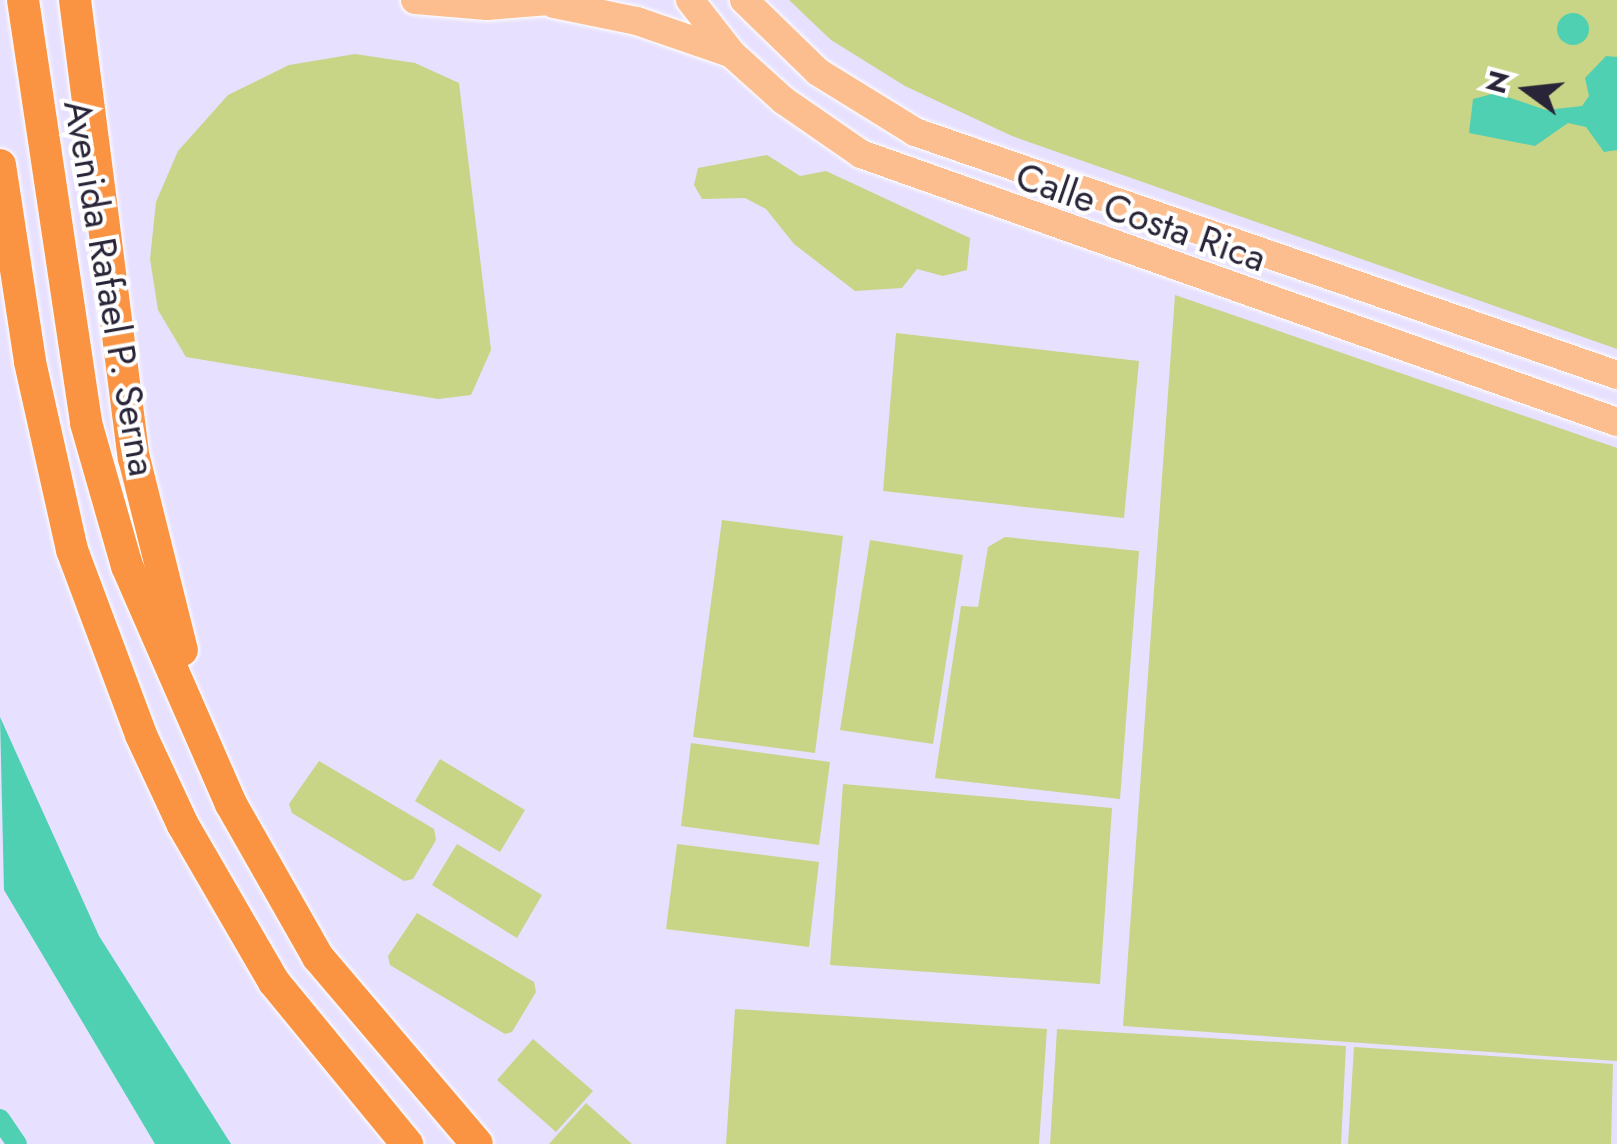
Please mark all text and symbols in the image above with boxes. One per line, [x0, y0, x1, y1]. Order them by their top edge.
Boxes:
north arrow [1477, 40, 1577, 140]
text: N [1475, 66, 1520, 98]
street label: Avenida Rafael P. Serna [54, 96, 166, 480]
street label: Calle Costa Rica [1010, 153, 1272, 281]

